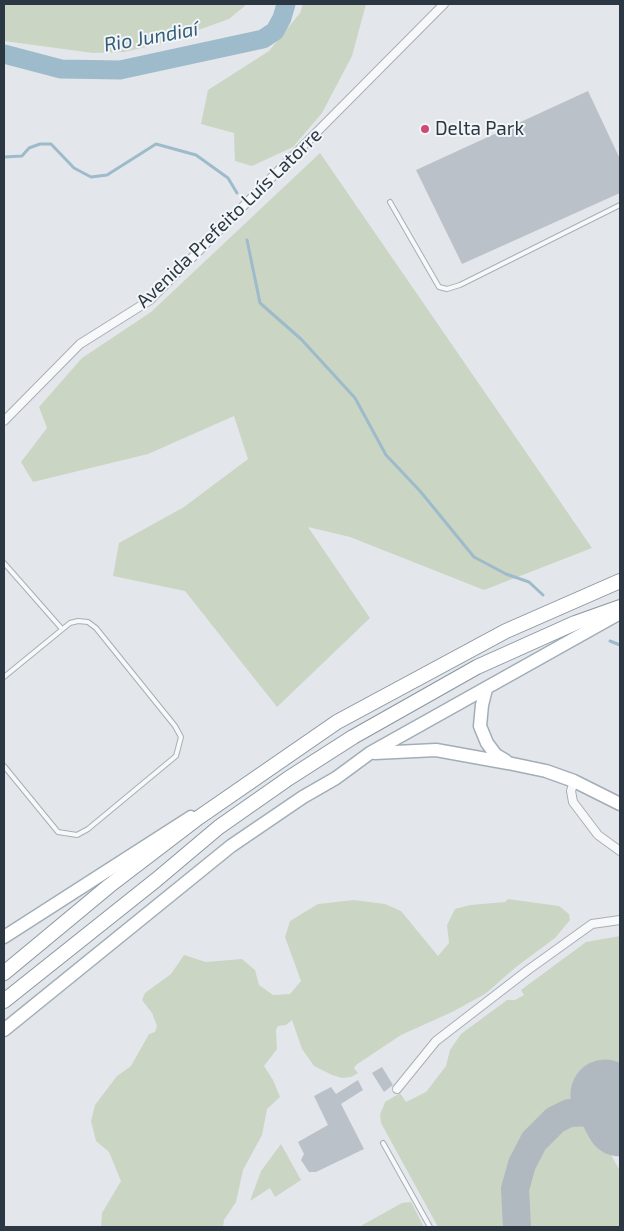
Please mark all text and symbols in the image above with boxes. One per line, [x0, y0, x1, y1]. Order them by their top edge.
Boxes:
water label: Rio Jundiaí [102, 17, 200, 57]
place label: Delta Park [435, 118, 524, 140]
street label: Avenida Prefeito Luís Latorre [132, 123, 326, 313]
marker: Delta Park [419, 123, 431, 135]

